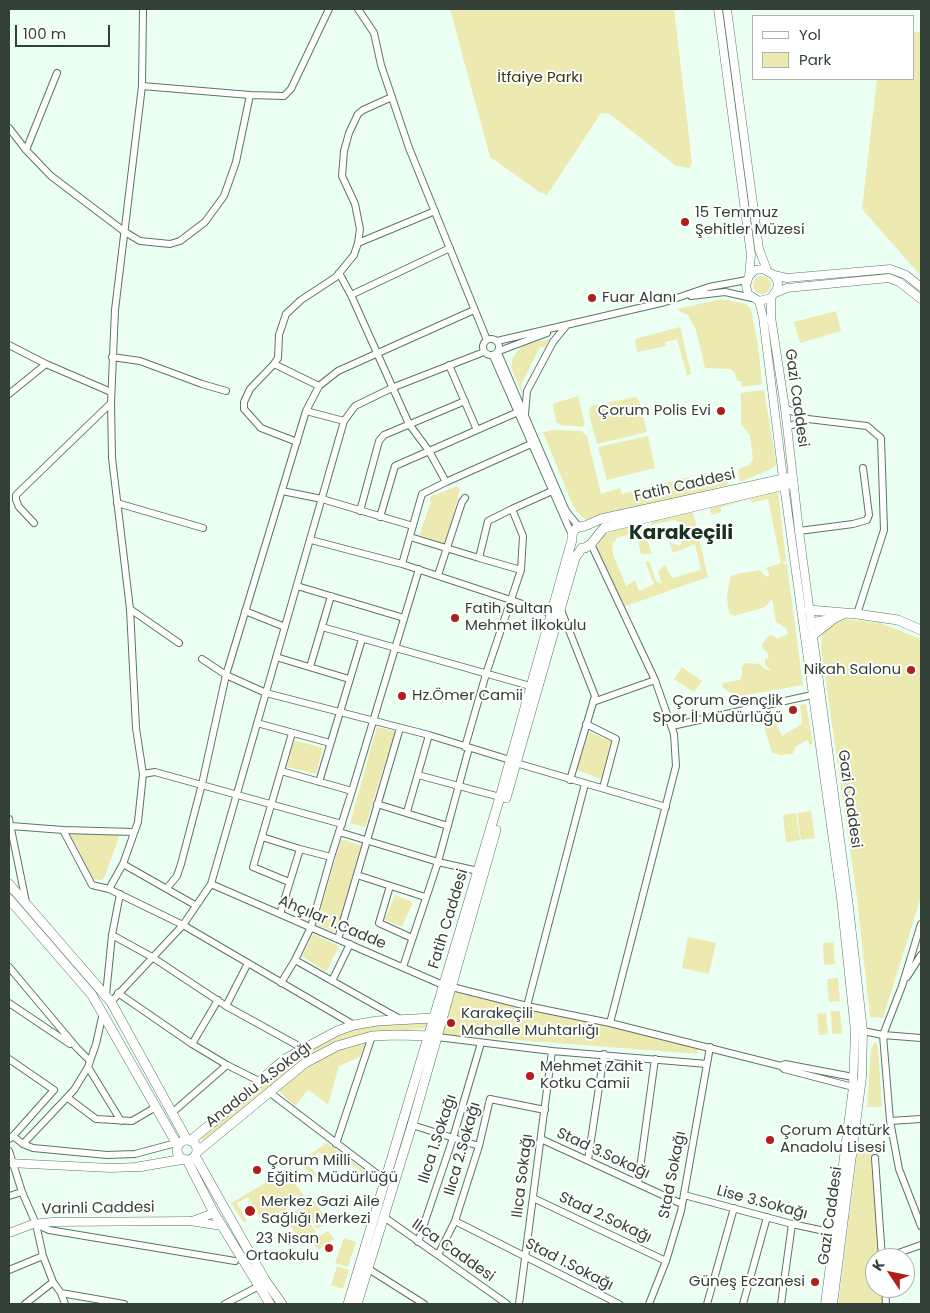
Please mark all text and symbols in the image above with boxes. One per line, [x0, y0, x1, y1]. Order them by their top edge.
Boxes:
scale bar [18, 15, 112, 47]
legend [752, 15, 915, 80]
text: 100 m [23, 23, 66, 44]
text: Yol [799, 24, 821, 45]
text: Park [799, 49, 831, 70]
park label: İtfaiye Parkı [497, 69, 583, 87]
place label: 15 Temmuz Şehitler Müzesi [695, 204, 805, 239]
marker: 15 Temmuz Şehitler Müzesi [679, 216, 691, 228]
place label: Fuar Alanı [602, 289, 676, 307]
marker: Fuar Alanı [586, 292, 598, 304]
street label: Gazi Caddesi [780, 348, 812, 448]
place label: Çorum Polis Evi [598, 402, 711, 420]
marker: Çorum Polis Evi [715, 405, 727, 417]
street label: Fatih Caddesi [633, 466, 737, 506]
district label: Karakeçili [629, 522, 733, 546]
place label: Fatih Sultan Mehmet İlkokulu [465, 600, 586, 635]
marker: Fatih Sultan Mehmet İlkokulu [449, 612, 461, 624]
place label: Nikah Salonu [804, 661, 901, 679]
marker: Nikah Salonu [905, 664, 917, 676]
place label: Hz.Ömer Camii [412, 687, 523, 705]
marker: Hz.Ömer Camii [396, 690, 408, 702]
place label: Çorum Gençlik Spor İl Müdürlüğü [653, 692, 783, 727]
marker: Çorum Gençlik Spor İl Müdürlüğü [787, 704, 799, 716]
street label: Gazi Caddesi [833, 749, 865, 849]
street label: Fatih Caddesi [425, 867, 473, 971]
street label: Ahçılar 1.Cadde [275, 892, 389, 954]
place label: Karakeçili Mahalle Muhtarlığı [461, 1005, 599, 1040]
marker: Karakeçili Mahalle Muhtarlığı [445, 1017, 457, 1029]
street label: Anadolu 4.Sokağı [202, 1038, 316, 1132]
place label: Mehmet Zahit Kotku Camii [540, 1058, 643, 1093]
marker: Mehmet Zahit Kotku Camii [524, 1070, 536, 1082]
street label: Ilıca 1.Sokağı [415, 1092, 461, 1186]
street label: Ilıca 2.Sokağı [441, 1100, 485, 1198]
place label: Çorum Atatürk Anadolu Lisesi [780, 1122, 890, 1157]
street label: Stad 3.Sokağı [554, 1125, 652, 1183]
street label: Stad Sokağı [656, 1130, 690, 1220]
street label: Ilıca Sokağı [509, 1133, 537, 1219]
marker: Çorum Atatürk Anadolu Lisesi [764, 1134, 776, 1146]
place label: Çorum Milli Eğitim Müdürlüğü [267, 1152, 398, 1187]
marker: Çorum Milli Eğitim Müdürlüğü [251, 1164, 263, 1176]
street label: Gazi Caddesi [815, 1166, 847, 1266]
street label: Lise 3.Sokağı [715, 1182, 809, 1224]
street label: Stad 2.Sokağı [556, 1189, 654, 1247]
place label: Merkez Gazi Aile Sağlığı Merkezi [261, 1193, 380, 1228]
street label: Varinli Caddesi [41, 1199, 155, 1219]
marker: Merkez Gazi Aile Sağlığı Merkezi [243, 1204, 257, 1218]
street label: Ilıca Caddesi [408, 1216, 498, 1286]
place label: 23 Nisan Ortaokulu [246, 1230, 319, 1265]
street label: Stad 1.Sokağı [522, 1235, 616, 1295]
marker: 23 Nisan Ortaokulu [323, 1242, 335, 1254]
north arrow [865, 1248, 915, 1298]
text: K [867, 1256, 889, 1275]
place label: Güneş Eczanesi [689, 1273, 805, 1291]
marker: Güneş Eczanesi [809, 1276, 821, 1288]

